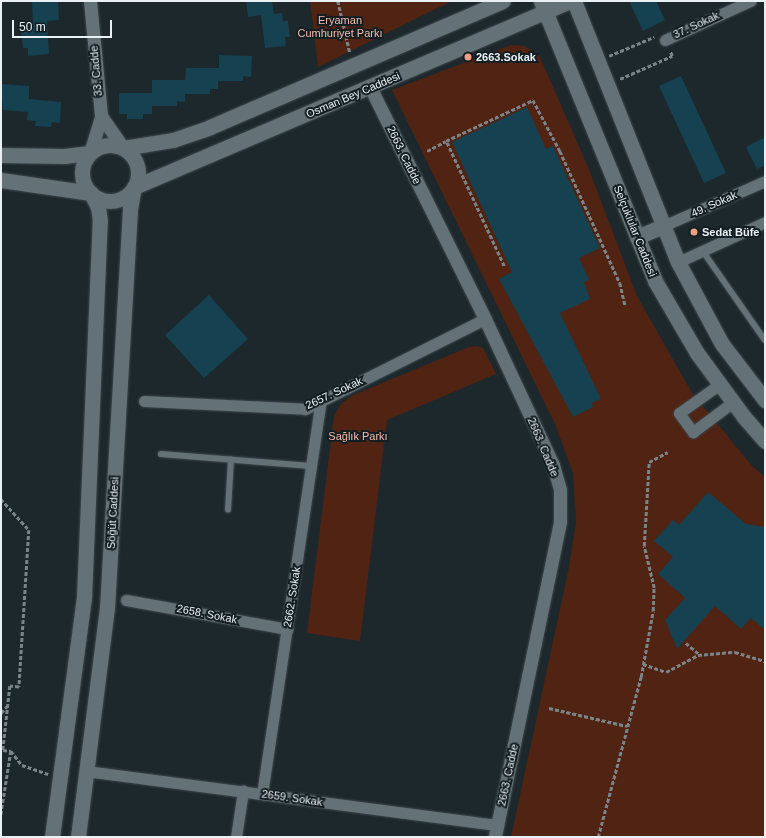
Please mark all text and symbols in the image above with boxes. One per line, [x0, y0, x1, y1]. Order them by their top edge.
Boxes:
street label: 37. Sokak [671, 9, 721, 41]
scale bar [14, 12, 114, 38]
park label: Eryaman Cumhuriyet Parkı [298, 14, 382, 40]
text: 50 m [19, 20, 46, 34]
street label: 33. Cadde [87, 45, 105, 97]
place label: 2663.Sokak [476, 50, 536, 64]
marker: 2663.Sokak [463, 52, 473, 62]
street label: Osman Bey Caddesi [304, 69, 402, 121]
street label: 2663. Cadde [384, 124, 424, 186]
street label: Selçuklular Caddesi [611, 183, 659, 279]
street label: 49. Sokak [689, 188, 739, 220]
place label: Sedat Büfe [702, 225, 759, 239]
marker: Sedat Büfe [689, 227, 699, 237]
street label: 2657. Sokak [303, 374, 365, 412]
street label: 2663. Cadde [525, 415, 561, 479]
park label: Sağlık Parkı [328, 429, 388, 443]
street label: Söğüt Caddesi [105, 477, 121, 549]
street label: 2662. Sokak [281, 566, 303, 628]
street label: 2658. Sokak [176, 602, 238, 626]
street label: 2663. Cadde [495, 743, 521, 807]
street label: 2659. Sokak [261, 787, 323, 809]

